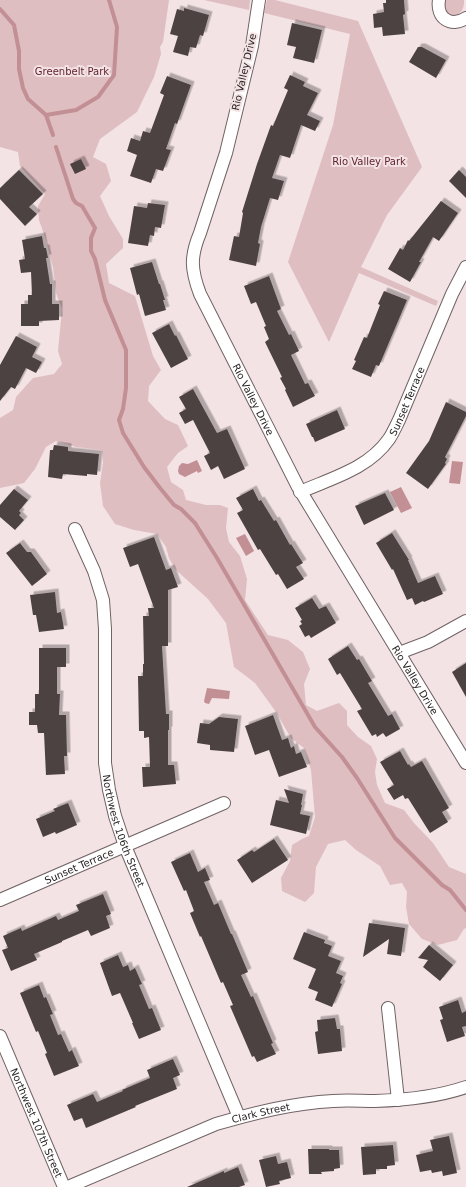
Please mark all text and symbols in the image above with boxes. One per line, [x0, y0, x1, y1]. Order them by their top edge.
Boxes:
street label: Rio Valley Drive [230, 32, 258, 112]
park label: Greenbelt Park [35, 66, 109, 77]
park label: Rio Valley Park [332, 156, 406, 167]
street label: Rio Valley Drive [231, 362, 276, 437]
street label: Sunset Terrace [387, 365, 426, 437]
street label: Rio Valley Drive [390, 643, 441, 716]
street label: Northwest 106th Street [101, 774, 147, 888]
street label: Sunset Terrace [43, 846, 115, 886]
street label: Northwest 107th Street [9, 1066, 65, 1179]
street label: Clark Street [230, 1101, 291, 1125]

